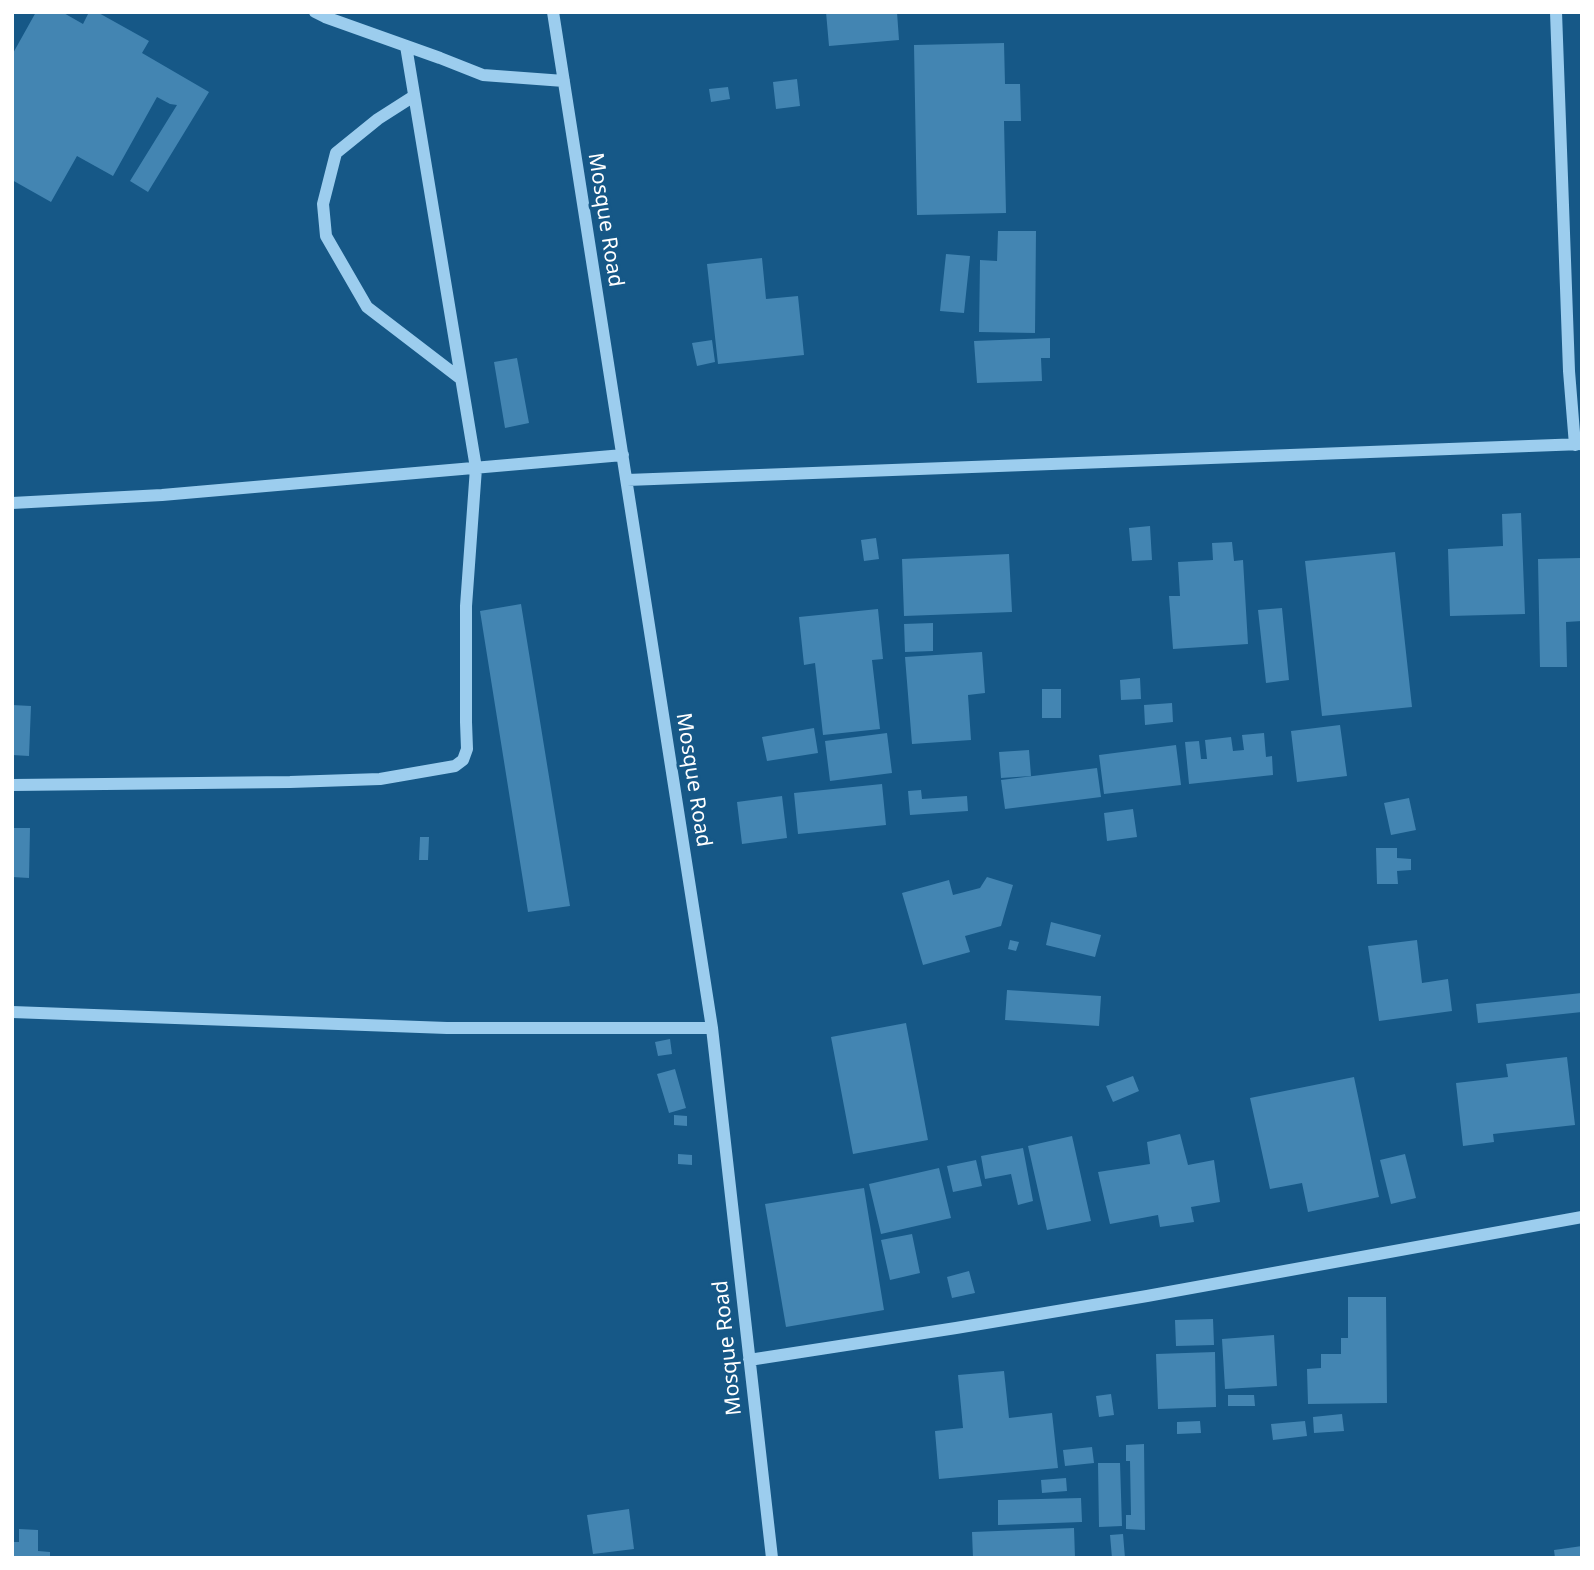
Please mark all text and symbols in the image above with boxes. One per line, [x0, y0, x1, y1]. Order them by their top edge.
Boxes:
street label: Mosque Road [582, 151, 628, 289]
street label: Mosque Road [670, 711, 716, 849]
street label: Mosque Road [708, 1279, 748, 1417]

